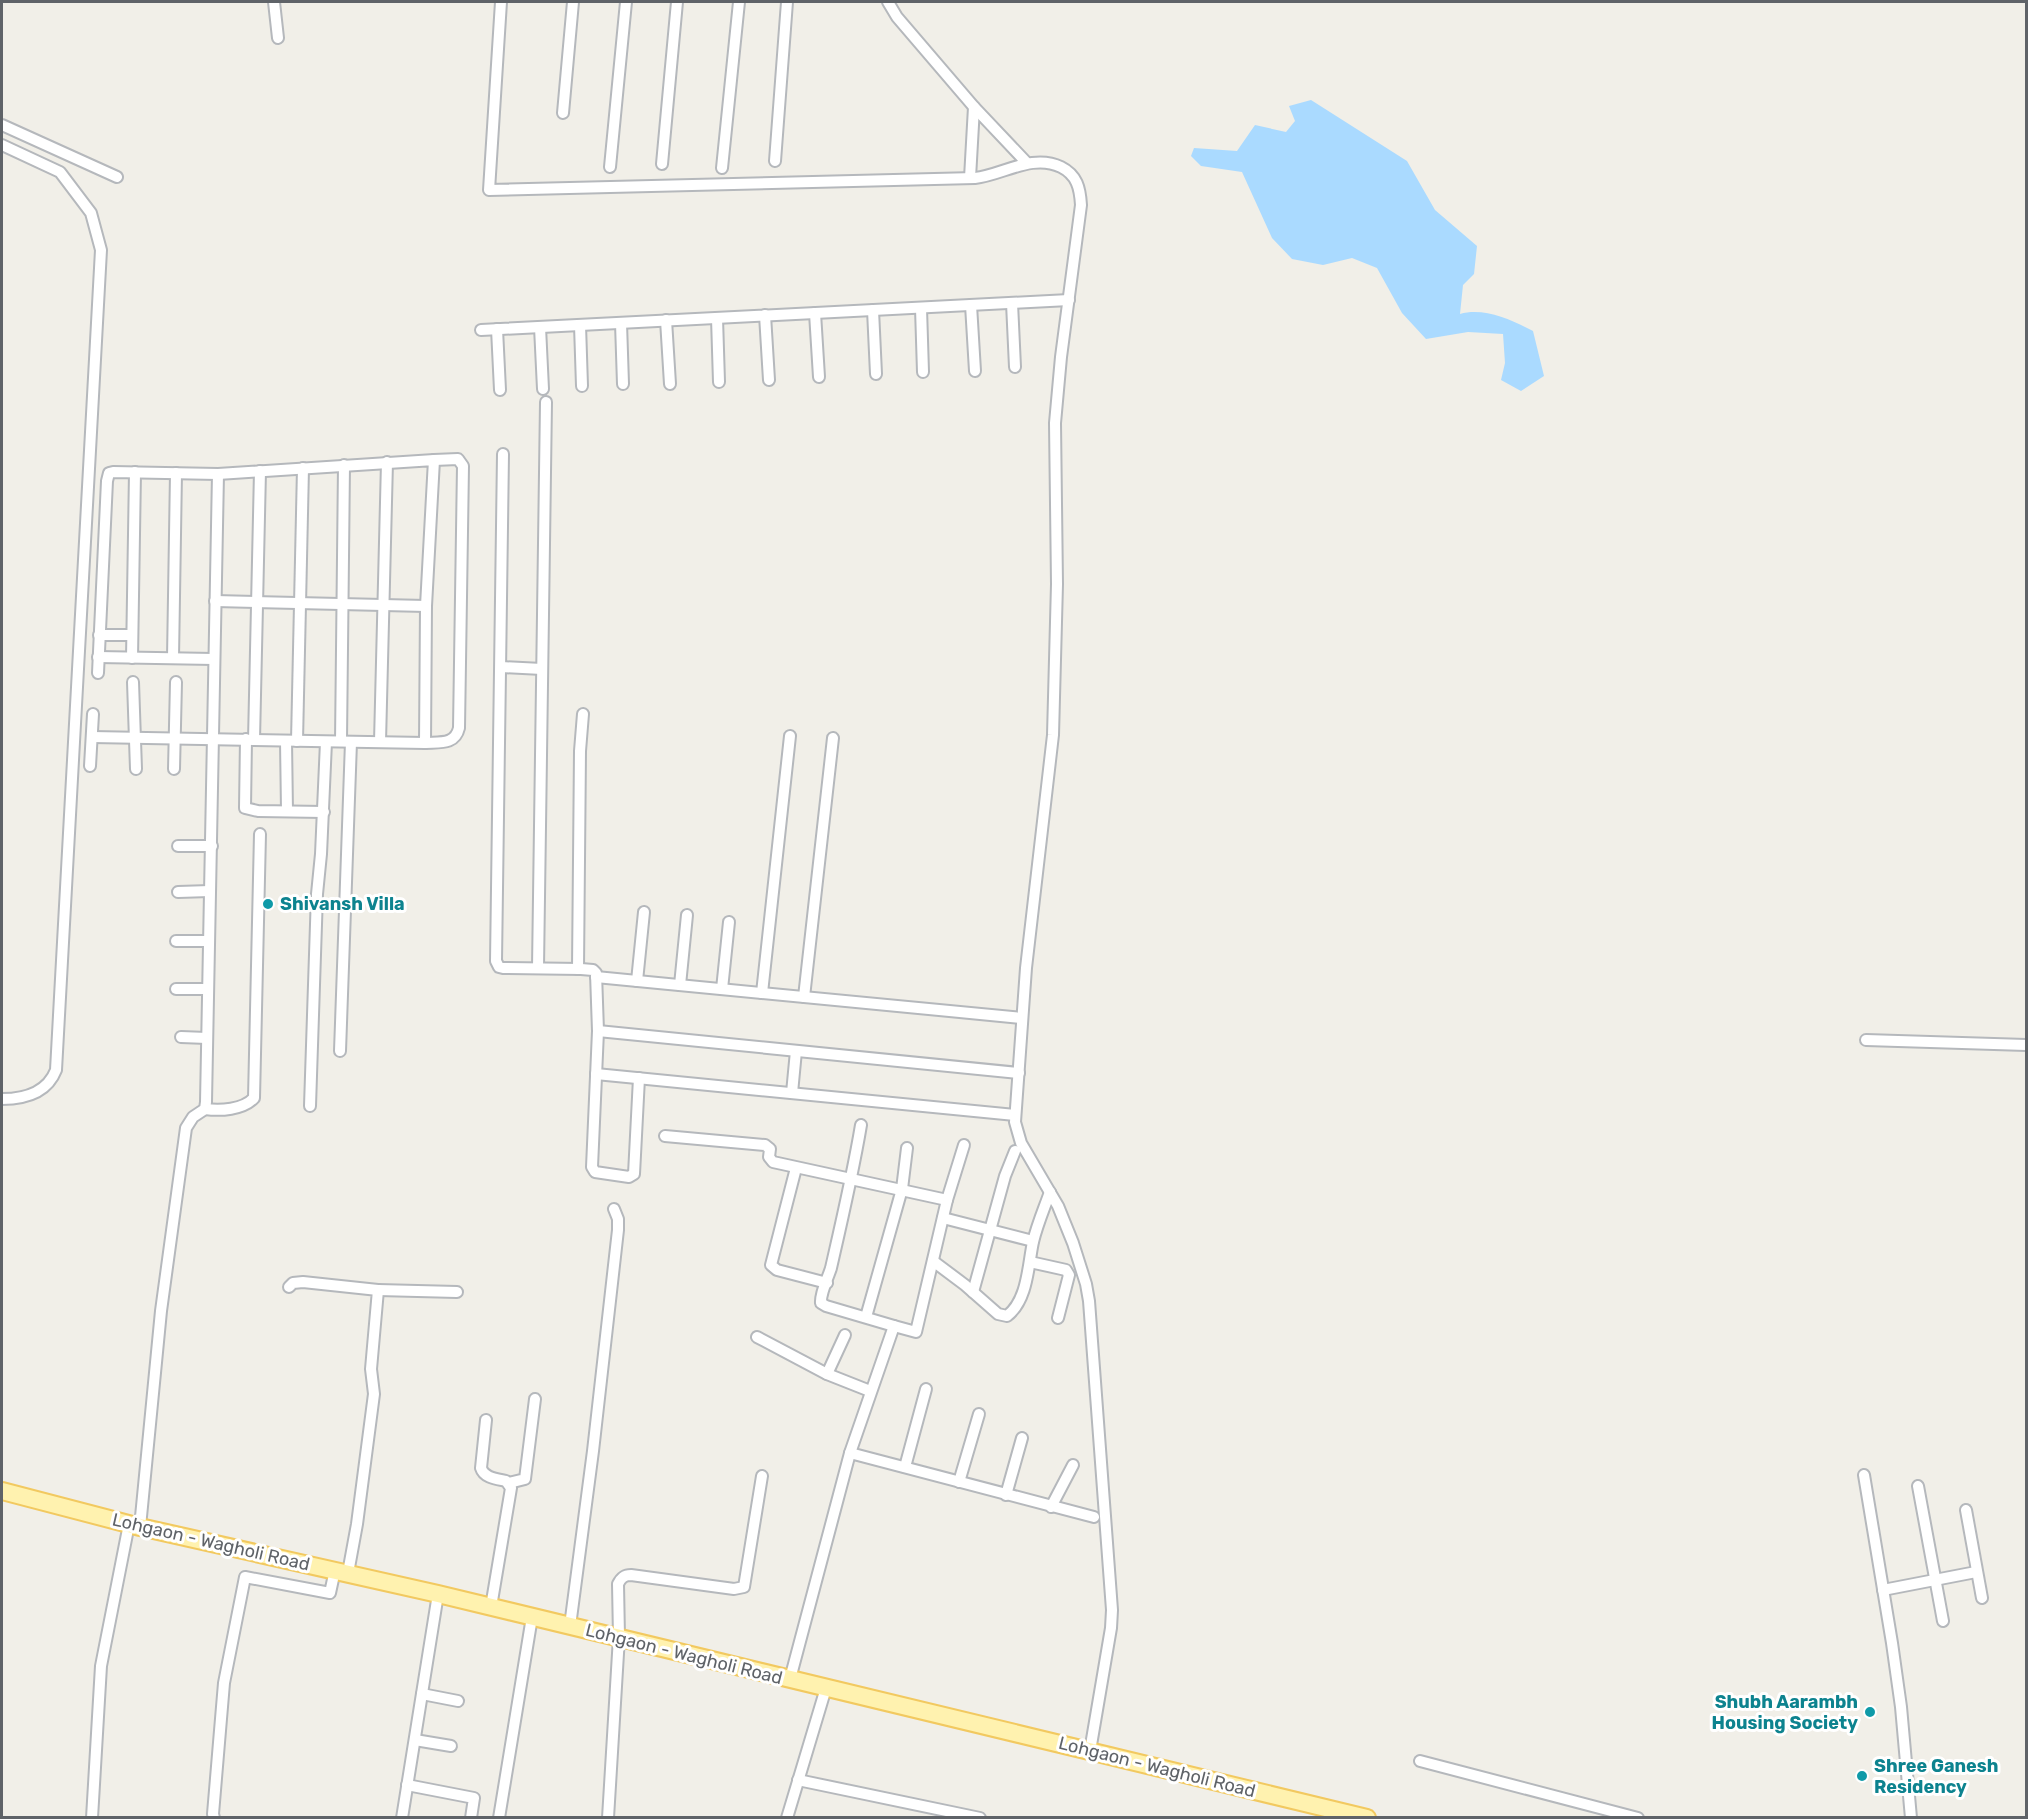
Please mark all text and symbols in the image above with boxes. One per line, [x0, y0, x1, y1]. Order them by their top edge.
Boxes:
place label: Shivansh Villa [280, 893, 405, 915]
marker: Shivansh Villa [261, 897, 275, 911]
street label: Lohgaon - Wagholi Road [110, 1509, 312, 1575]
street label: Lohgaon - Wagholi Road [583, 1619, 785, 1689]
place label: Shubh Aarambh Housing Society [1712, 1691, 1858, 1734]
marker: Shubh Aarambh Housing Society [1863, 1705, 1877, 1719]
street label: Lohgaon - Wagholi Road [1056, 1732, 1258, 1802]
place label: Shree Ganesh Residency [1874, 1755, 1998, 1798]
marker: Shree Ganesh Residency [1855, 1769, 1869, 1783]

